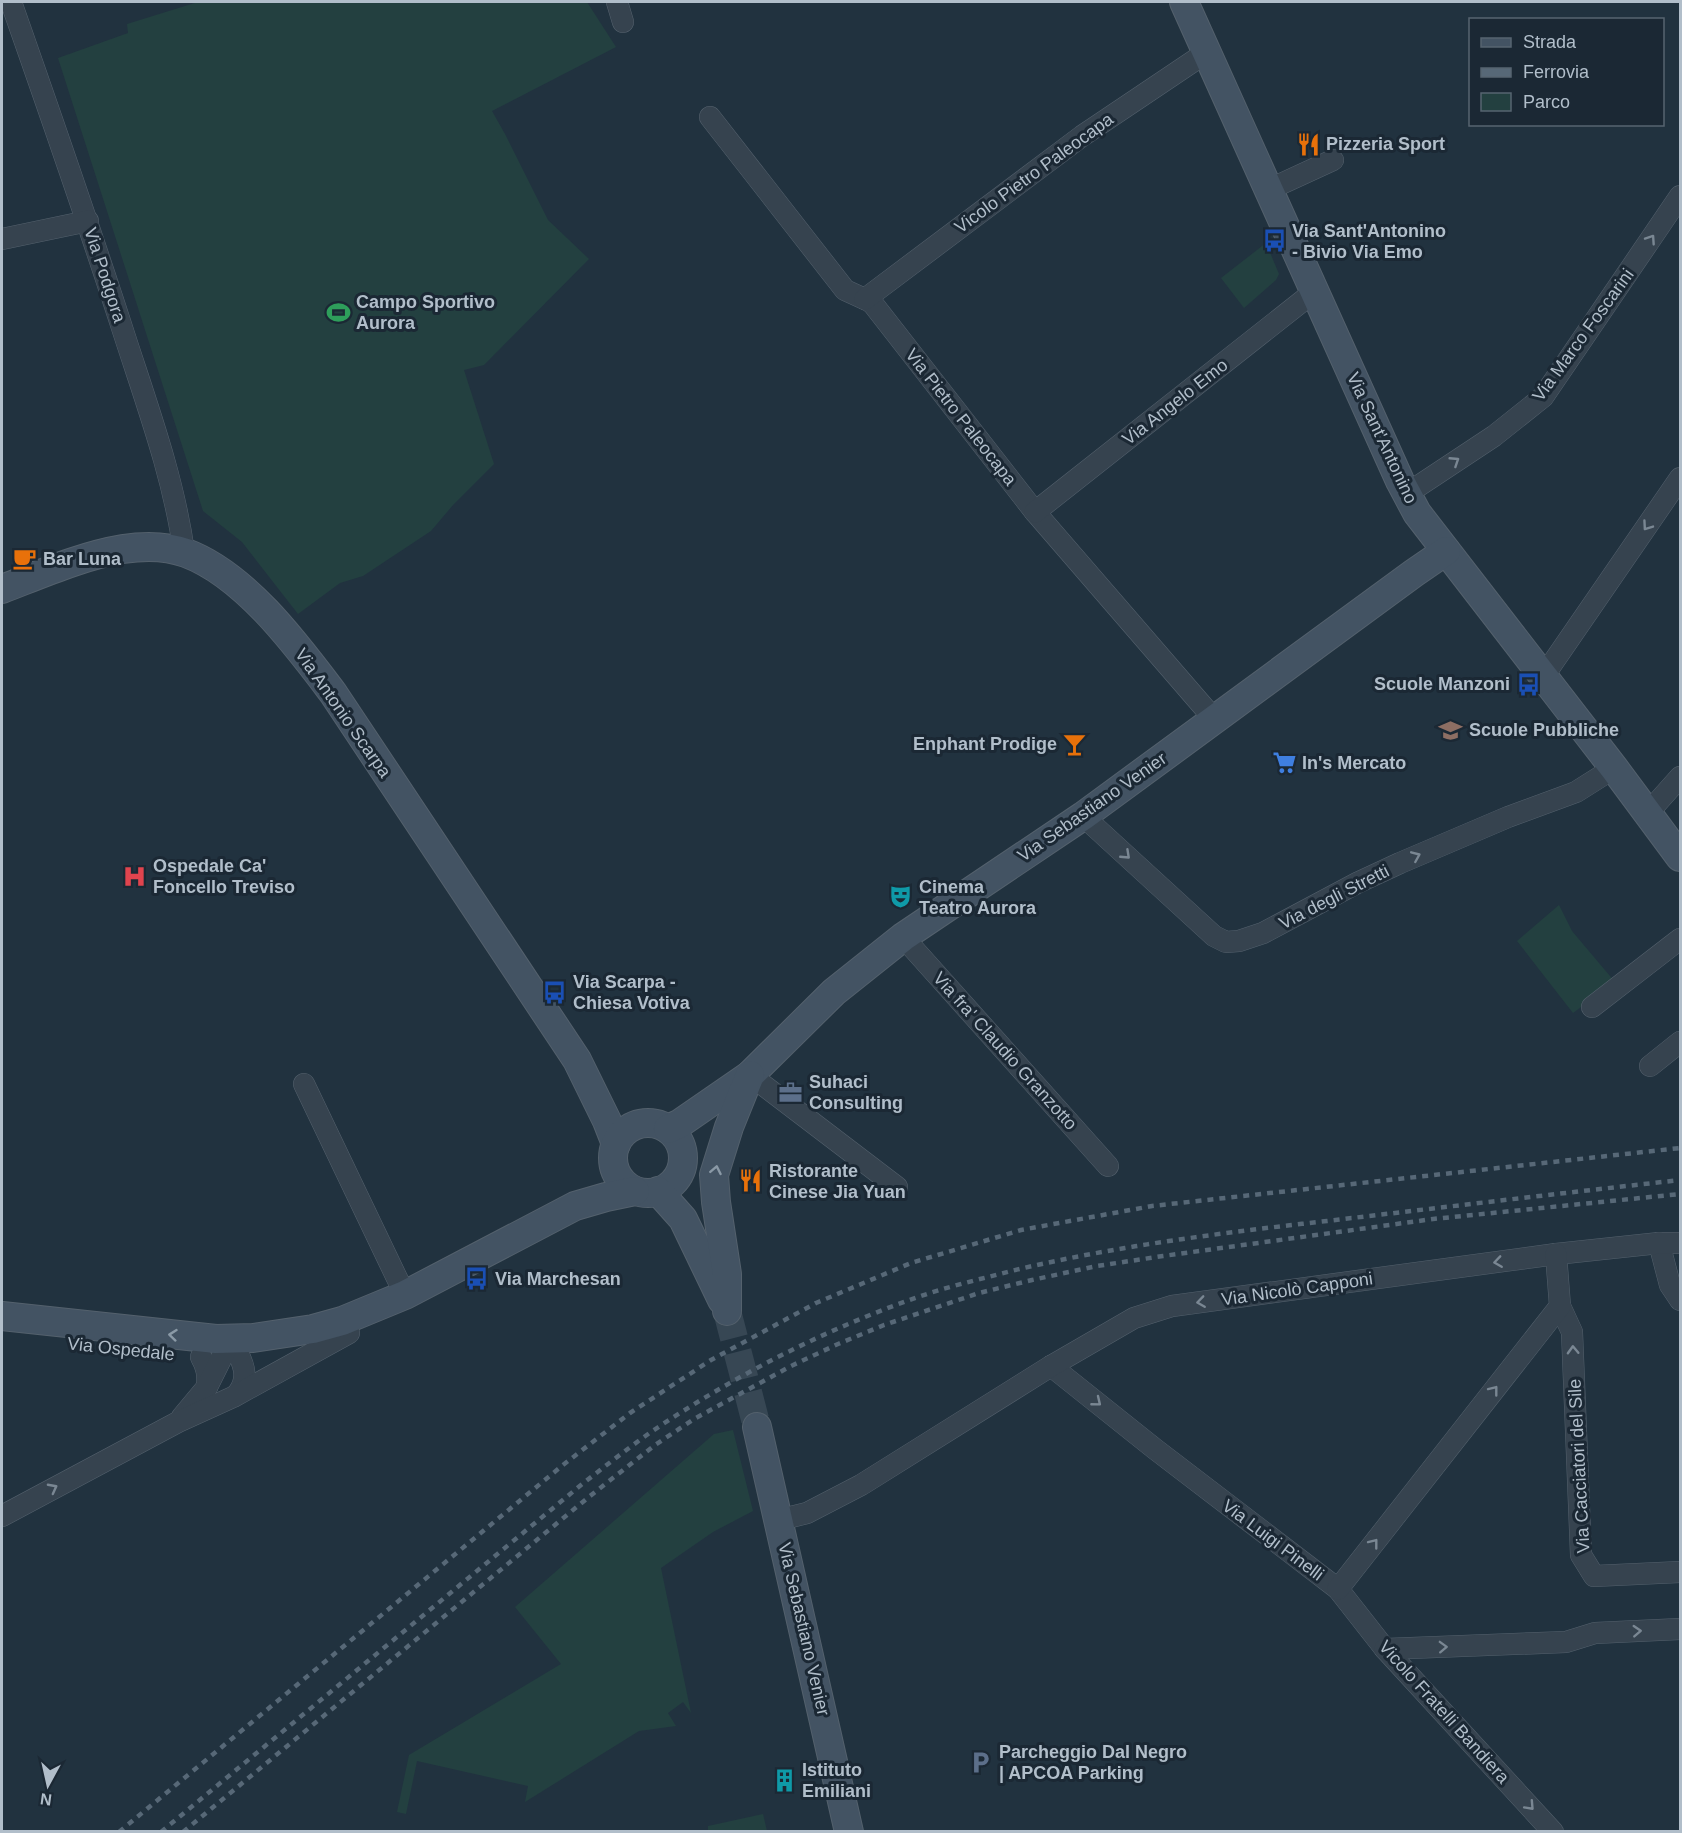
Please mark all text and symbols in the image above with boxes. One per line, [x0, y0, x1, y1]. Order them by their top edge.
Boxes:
legend [1469, 18, 1664, 126]
text: Strada [1523, 32, 1577, 52]
text: Ferrovia [1523, 62, 1590, 82]
text: Parco [1523, 92, 1570, 112]
street label: Vicolo Pietro Paleocapa [951, 108, 1118, 237]
restaurant icon: Pizzeria Sport [1295, 131, 1321, 157]
place label: Pizzeria Sport [1326, 134, 1445, 154]
place label: Via Sant'Antonino - Bivio Via Emo [1292, 221, 1446, 262]
street label: Via Podgora [80, 225, 130, 326]
bus stop icon: Via Sant'Antonino - Bivio Via Emo [1261, 228, 1287, 254]
one-way arrow [1644, 235, 1655, 246]
street label: Via Marco Foscarini [1528, 265, 1638, 405]
place label: Campo Sportivo Aurora [356, 292, 495, 333]
sports icon: Campo Sportivo Aurora [325, 299, 351, 325]
street label: Via Pietro Paleocapa [901, 345, 1021, 490]
street label: Via Angelo Emo [1119, 355, 1231, 449]
street label: Via Sant'Antonino [1343, 369, 1421, 507]
one-way arrow [1449, 458, 1460, 469]
one-way arrow [1643, 520, 1654, 531]
cafe icon: Bar Luna [12, 546, 38, 572]
place label: Bar Luna [43, 549, 122, 569]
street label: Via Antonio Scarpa [291, 645, 396, 782]
bus stop icon: Scuole Manzoni [1515, 671, 1541, 697]
place label: Scuole Manzoni [1374, 674, 1510, 694]
school or university icon: Scuole Pubbliche [1438, 717, 1464, 743]
place label: Scuole Pubbliche [1469, 720, 1619, 740]
bar icon: Enphant Prodige [1062, 731, 1088, 757]
place label: Enphant Prodige [913, 734, 1057, 754]
street label: Via Sebastiano Venier [1014, 748, 1170, 866]
supermarket icon: In's Mercato [1271, 750, 1297, 776]
place label: In's Mercato [1302, 753, 1406, 773]
one-way arrow [1119, 848, 1130, 859]
one-way arrow [1409, 852, 1420, 864]
place label: Ospedale Ca' Foncello Treviso [153, 856, 295, 897]
street label: Via degli Stretti [1276, 861, 1392, 933]
hospital icon: Ospedale Ca' Foncello Treviso [122, 863, 148, 889]
place label: Cinema Teatro Aurora [919, 877, 1037, 918]
theatre icon: Cinema Teatro Aurora [888, 884, 914, 910]
street label: Via fra' Claudio Granzotto [929, 968, 1081, 1134]
place label: Via Scarpa - Chiesa Votiva [573, 972, 691, 1013]
bus stop icon: Via Scarpa - Chiesa Votiva [542, 979, 568, 1005]
place label: Suhaci Consulting [809, 1072, 903, 1113]
office icon: Suhaci Consulting [778, 1079, 804, 1105]
place label: Ristorante Cinese Jia Yuan [769, 1161, 906, 1202]
one-way arrow [709, 1165, 722, 1175]
restaurant icon: Ristorante Cinese Jia Yuan [738, 1168, 764, 1194]
one-way arrow [1494, 1255, 1503, 1267]
bus stop icon: Via Marchesan [464, 1266, 490, 1292]
street label: Via Nicolò Capponi [1220, 1268, 1374, 1310]
place label: Via Marchesan [495, 1269, 621, 1289]
one-way arrow [1196, 1295, 1206, 1307]
one-way arrow [168, 1329, 177, 1342]
street label: Via Ospedale [66, 1333, 176, 1365]
one-way arrow [1566, 1345, 1579, 1354]
street label: Via Cacciatori del Sile [1564, 1378, 1594, 1554]
one-way arrow [1487, 1386, 1498, 1397]
one-way arrow [1090, 1395, 1101, 1406]
one-way arrow [47, 1484, 57, 1495]
street label: Via Luigi Pinelli [1218, 1495, 1328, 1585]
one-way arrow [1367, 1539, 1378, 1550]
street label: Via Sebastiano Venier [774, 1541, 834, 1717]
one-way arrow [1632, 1625, 1641, 1638]
street label: Vicolo Fratelli Bandiera [1375, 1637, 1514, 1788]
one-way arrow [1439, 1641, 1448, 1654]
place label: Parcheggio Dal Negro | APCOA Parking [999, 1742, 1187, 1783]
parking icon: Parcheggio Dal Negro | APCOA Parking [968, 1749, 994, 1775]
north arrow [18, 1755, 78, 1815]
place label: Istituto Emiliani [802, 1760, 871, 1801]
building icon: Istituto Emiliani [771, 1767, 797, 1793]
text: N [39, 1790, 53, 1809]
one-way arrow [1523, 1799, 1534, 1810]

